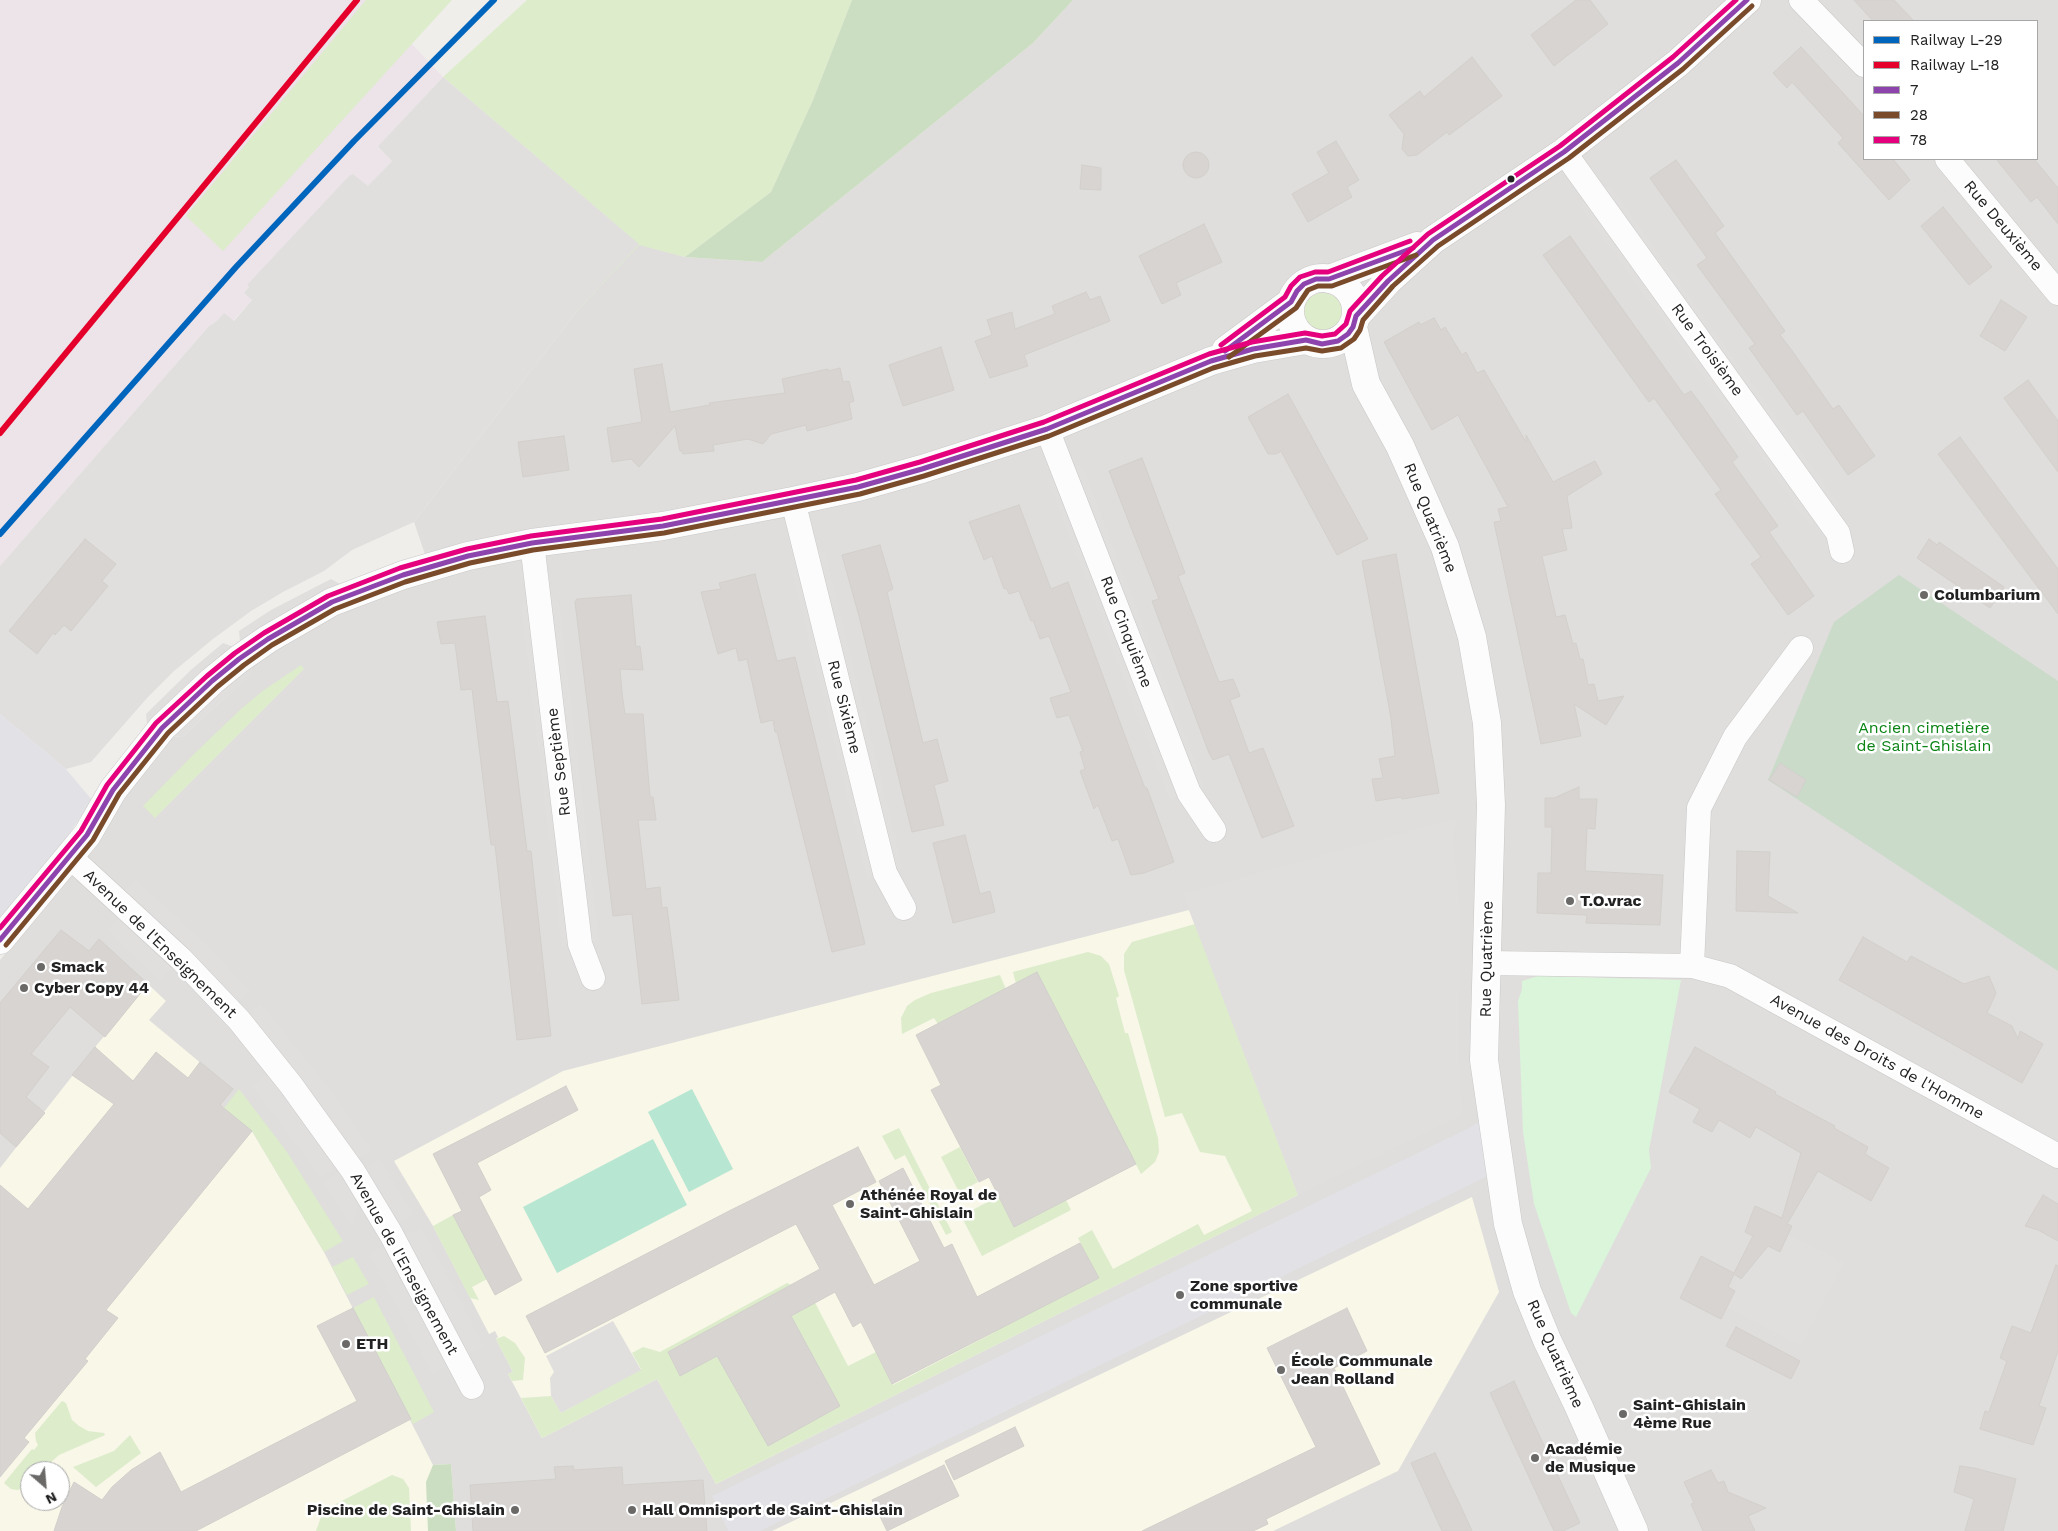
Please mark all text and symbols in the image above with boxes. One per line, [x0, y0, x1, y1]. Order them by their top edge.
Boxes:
legend [1863, 20, 2038, 160]
text: Railway L-29 [1910, 31, 2002, 49]
text: Railway L-18 [1910, 56, 1999, 74]
text: 7 [1910, 81, 1918, 99]
text: 28 [1910, 106, 1928, 124]
text: 78 [1910, 131, 1927, 149]
unlabelled marker [1506, 174, 1516, 184]
street label: Rue Deuxième [1960, 177, 2046, 275]
street label: Rue Troisième [1667, 300, 1747, 400]
street label: Rue Quatrième [1399, 460, 1461, 576]
street label: Rue Cinquième [1096, 573, 1156, 691]
place label: Columbarium [1934, 585, 2040, 605]
marker: Columbarium [1918, 589, 1930, 601]
street label: Rue Sixième [823, 658, 865, 756]
street label: Rue Septième [543, 707, 575, 817]
park label: Ancien cimetière de Saint-Ghislain [1857, 718, 1991, 756]
street label: Avenue de l'Enseignement [79, 866, 241, 1022]
place label: T.O.vrac [1580, 891, 1642, 911]
marker: T.O.vrac [1564, 895, 1576, 907]
street label: Rue Quatrième [1476, 900, 1498, 1018]
place label: Smack [51, 957, 105, 977]
marker: Smack [35, 961, 47, 973]
place label: Cyber Copy 44 [34, 978, 149, 998]
marker: Cyber Copy 44 [18, 982, 30, 994]
street label: Avenue des Droits de l'Homme [1767, 990, 1987, 1124]
street label: Avenue de l'Enseignement [346, 1169, 462, 1359]
place label: Athénée Royal de Saint-Ghislain [860, 1185, 997, 1223]
marker: Athénée Royal de Saint-Ghislain [844, 1198, 856, 1210]
place label: Zone sportive communale [1190, 1276, 1298, 1314]
marker: Zone sportive communale [1174, 1289, 1186, 1301]
street label: Rue Quatrième [1522, 1297, 1588, 1411]
place label: ETH [356, 1334, 388, 1354]
marker: ETH [340, 1338, 352, 1350]
place label: École Communale Jean Rolland [1291, 1351, 1433, 1389]
marker: École Communale Jean Rolland [1275, 1364, 1287, 1376]
place label: Saint-Ghislain 4ème Rue [1633, 1395, 1746, 1433]
marker: Saint-Ghislain 4ème Rue [1617, 1408, 1629, 1420]
place label: Académie de Musique [1545, 1439, 1636, 1477]
marker: Académie de Musique [1529, 1452, 1541, 1464]
north arrow [20, 1461, 70, 1511]
text: N [43, 1489, 60, 1508]
place label: Piscine de Saint-Ghislain [307, 1500, 505, 1520]
place label: Hall Omnisport de Saint-Ghislain [642, 1500, 903, 1520]
marker: Piscine de Saint-Ghislain [509, 1504, 521, 1516]
marker: Hall Omnisport de Saint-Ghislain [626, 1504, 638, 1516]

